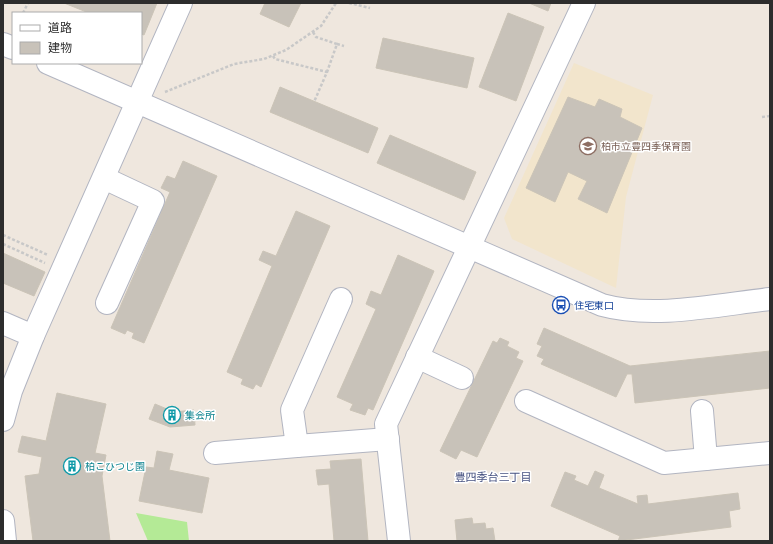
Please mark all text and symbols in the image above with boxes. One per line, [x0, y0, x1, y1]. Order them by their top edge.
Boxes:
legend [12, 12, 142, 64]
text: 道路 [48, 21, 72, 35]
text: 建物 [48, 41, 72, 55]
school or university icon: 柏市立豊四季保育園 [578, 136, 598, 156]
place label: 柏市立豊四季保育園 [601, 141, 691, 153]
bus stop icon: 住宅東口 [551, 295, 571, 315]
place label: 住宅東口 [574, 300, 614, 312]
building icon: 集会所 [162, 405, 182, 425]
place label: 集会所 [185, 410, 215, 422]
building icon: 柏こひつじ園 [62, 456, 82, 476]
place label: 柏こひつじ園 [85, 461, 145, 473]
district label: 豊四季台三丁目 [455, 471, 532, 484]

